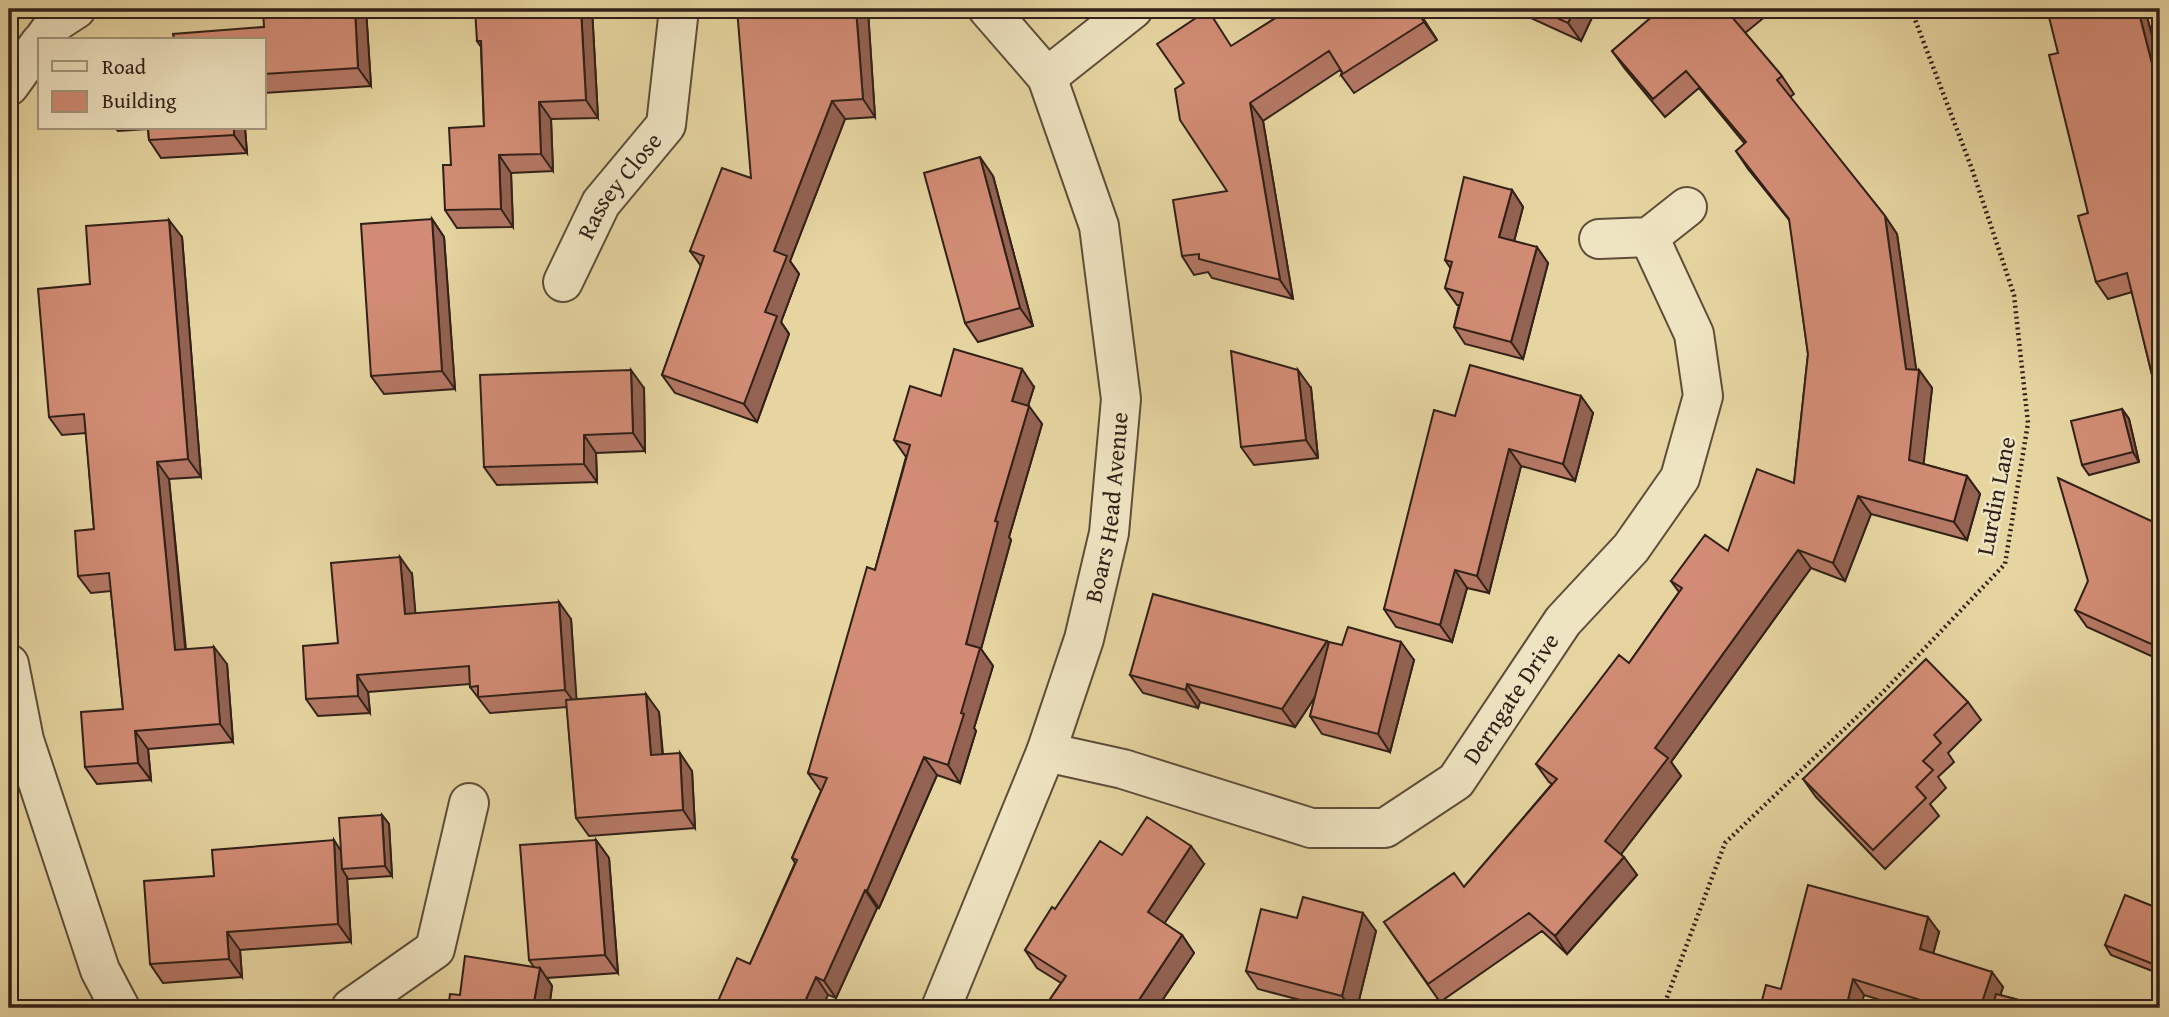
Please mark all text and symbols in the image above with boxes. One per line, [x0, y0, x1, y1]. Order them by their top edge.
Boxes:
legend [38, 38, 266, 130]
text: Road [102, 51, 147, 82]
text: Building [102, 85, 177, 116]
street label: Rassey Close [568, 125, 670, 245]
street label: Boars Head Avenue [1075, 411, 1137, 606]
street label: Lurdin Lane [1967, 433, 2024, 558]
street label: Derngate Drive [1454, 626, 1567, 771]

